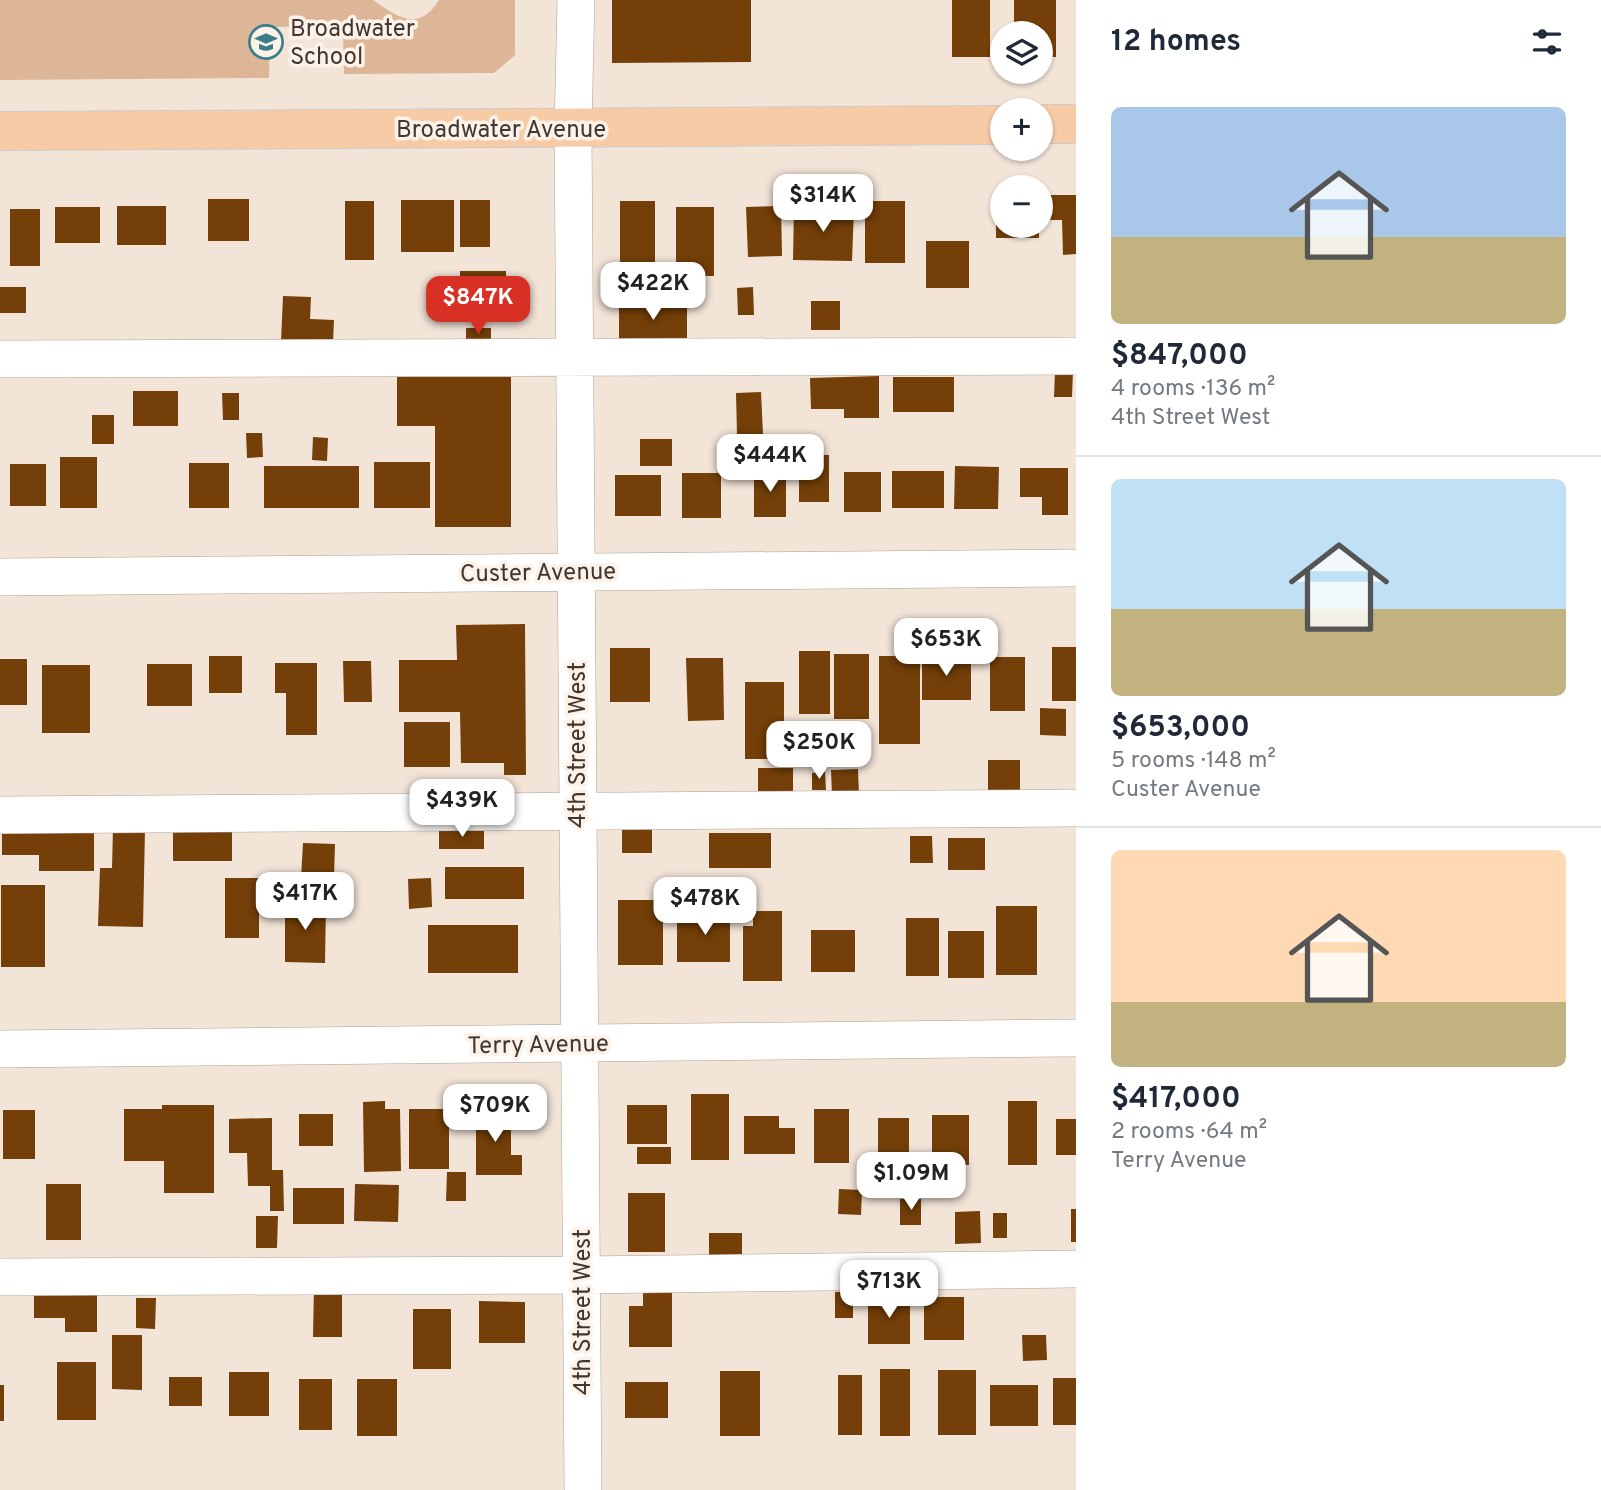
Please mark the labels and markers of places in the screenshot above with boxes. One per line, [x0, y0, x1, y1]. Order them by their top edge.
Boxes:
place label: Broadwater School [290, 15, 415, 73]
school or university icon: Broadwater School [247, 23, 285, 61]
pin: $314K [774, 174, 872, 234]
pin: $422K [604, 262, 702, 322]
pin: $847K [429, 276, 527, 336]
pin: $444K [721, 434, 819, 494]
pin: $653K [897, 618, 995, 678]
pin: $250K [770, 722, 868, 781]
pin: $439K [413, 780, 511, 839]
pin: $417K [256, 872, 354, 932]
pin: $478K [656, 878, 754, 937]
pin: $709K [446, 1084, 544, 1144]
pin: $1.09M [854, 1152, 968, 1212]
pin: $713K [840, 1260, 938, 1320]

